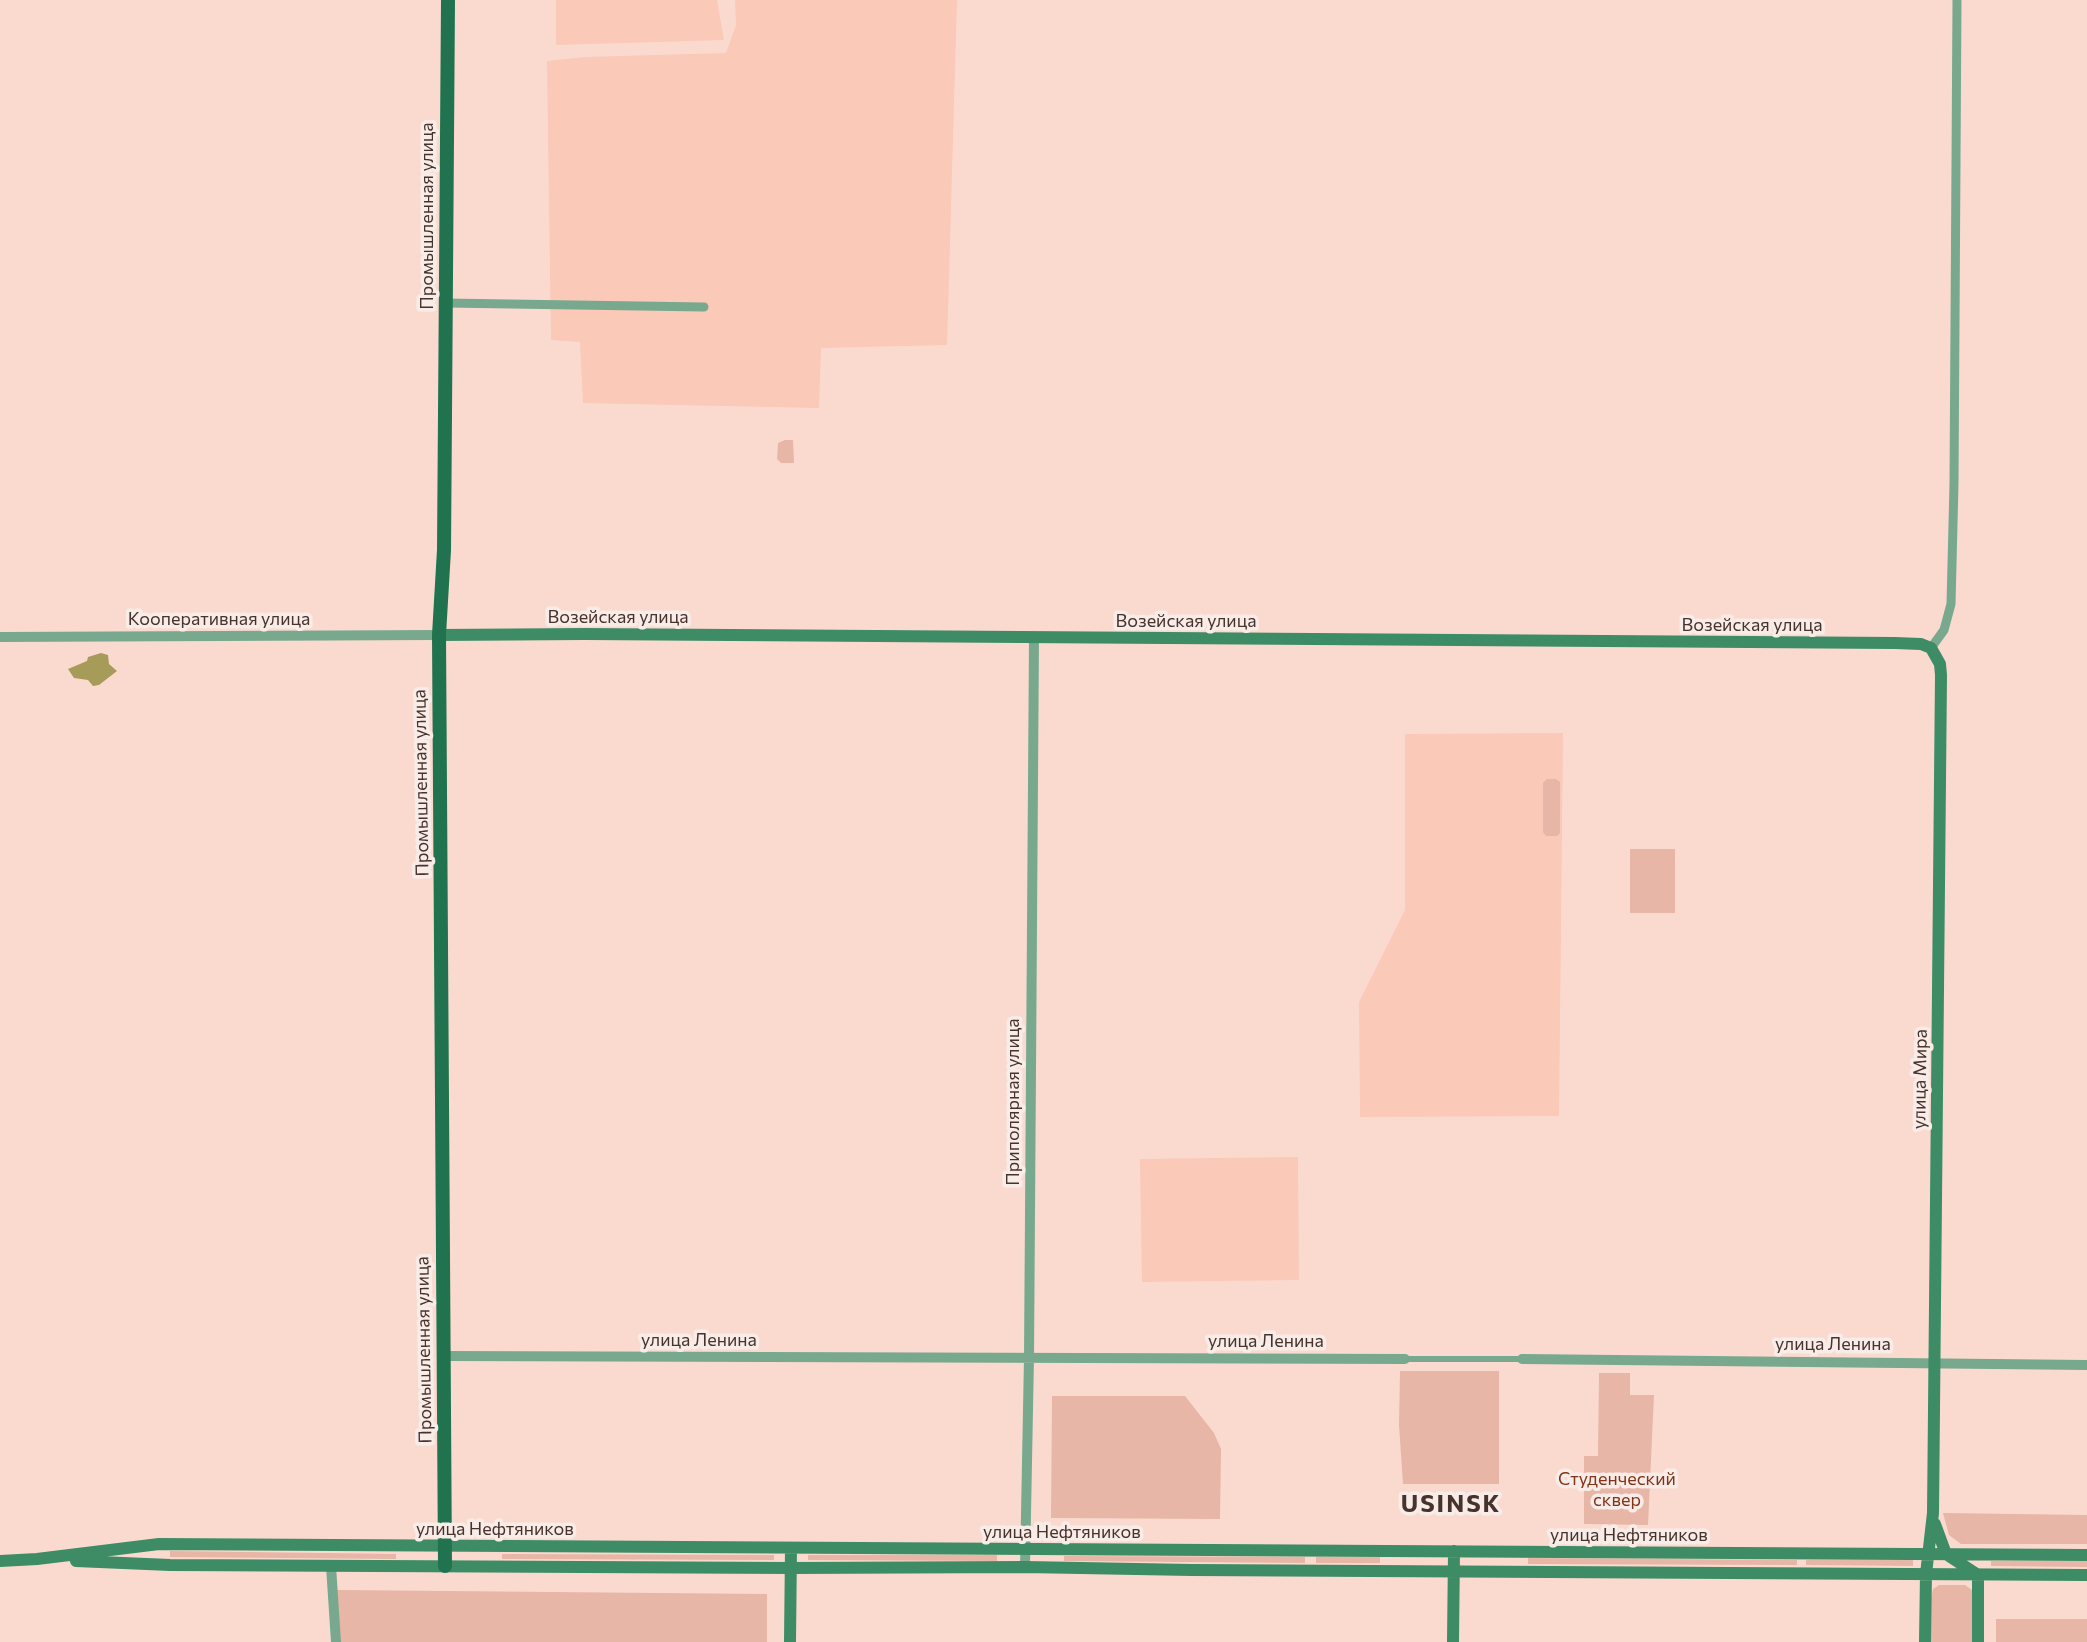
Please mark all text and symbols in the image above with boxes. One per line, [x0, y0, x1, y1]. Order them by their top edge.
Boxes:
street label: Промышленная улица [416, 122, 438, 310]
street label: Возейская улица [548, 606, 688, 628]
street label: Кооперативная улица [128, 608, 310, 630]
street label: Возейская улица [1116, 610, 1256, 632]
street label: Возейская улица [1682, 614, 1822, 636]
street label: Промышленная улица [409, 689, 433, 877]
street label: Приполярная улица [1002, 1018, 1024, 1186]
street label: улица Мира [1908, 1029, 1932, 1129]
street label: Промышленная улица [412, 1256, 436, 1444]
street label: улица Ленина [641, 1329, 757, 1351]
street label: улица Ленина [1208, 1330, 1324, 1352]
street label: улица Ленина [1775, 1333, 1891, 1355]
park label: Студенческий сквер [1558, 1468, 1676, 1510]
district label: USINSK [1401, 1490, 1501, 1518]
street label: улица Нефтяников [416, 1518, 574, 1540]
street label: улица Нефтяников [983, 1521, 1141, 1543]
street label: улица Нефтяников [1550, 1524, 1708, 1546]

